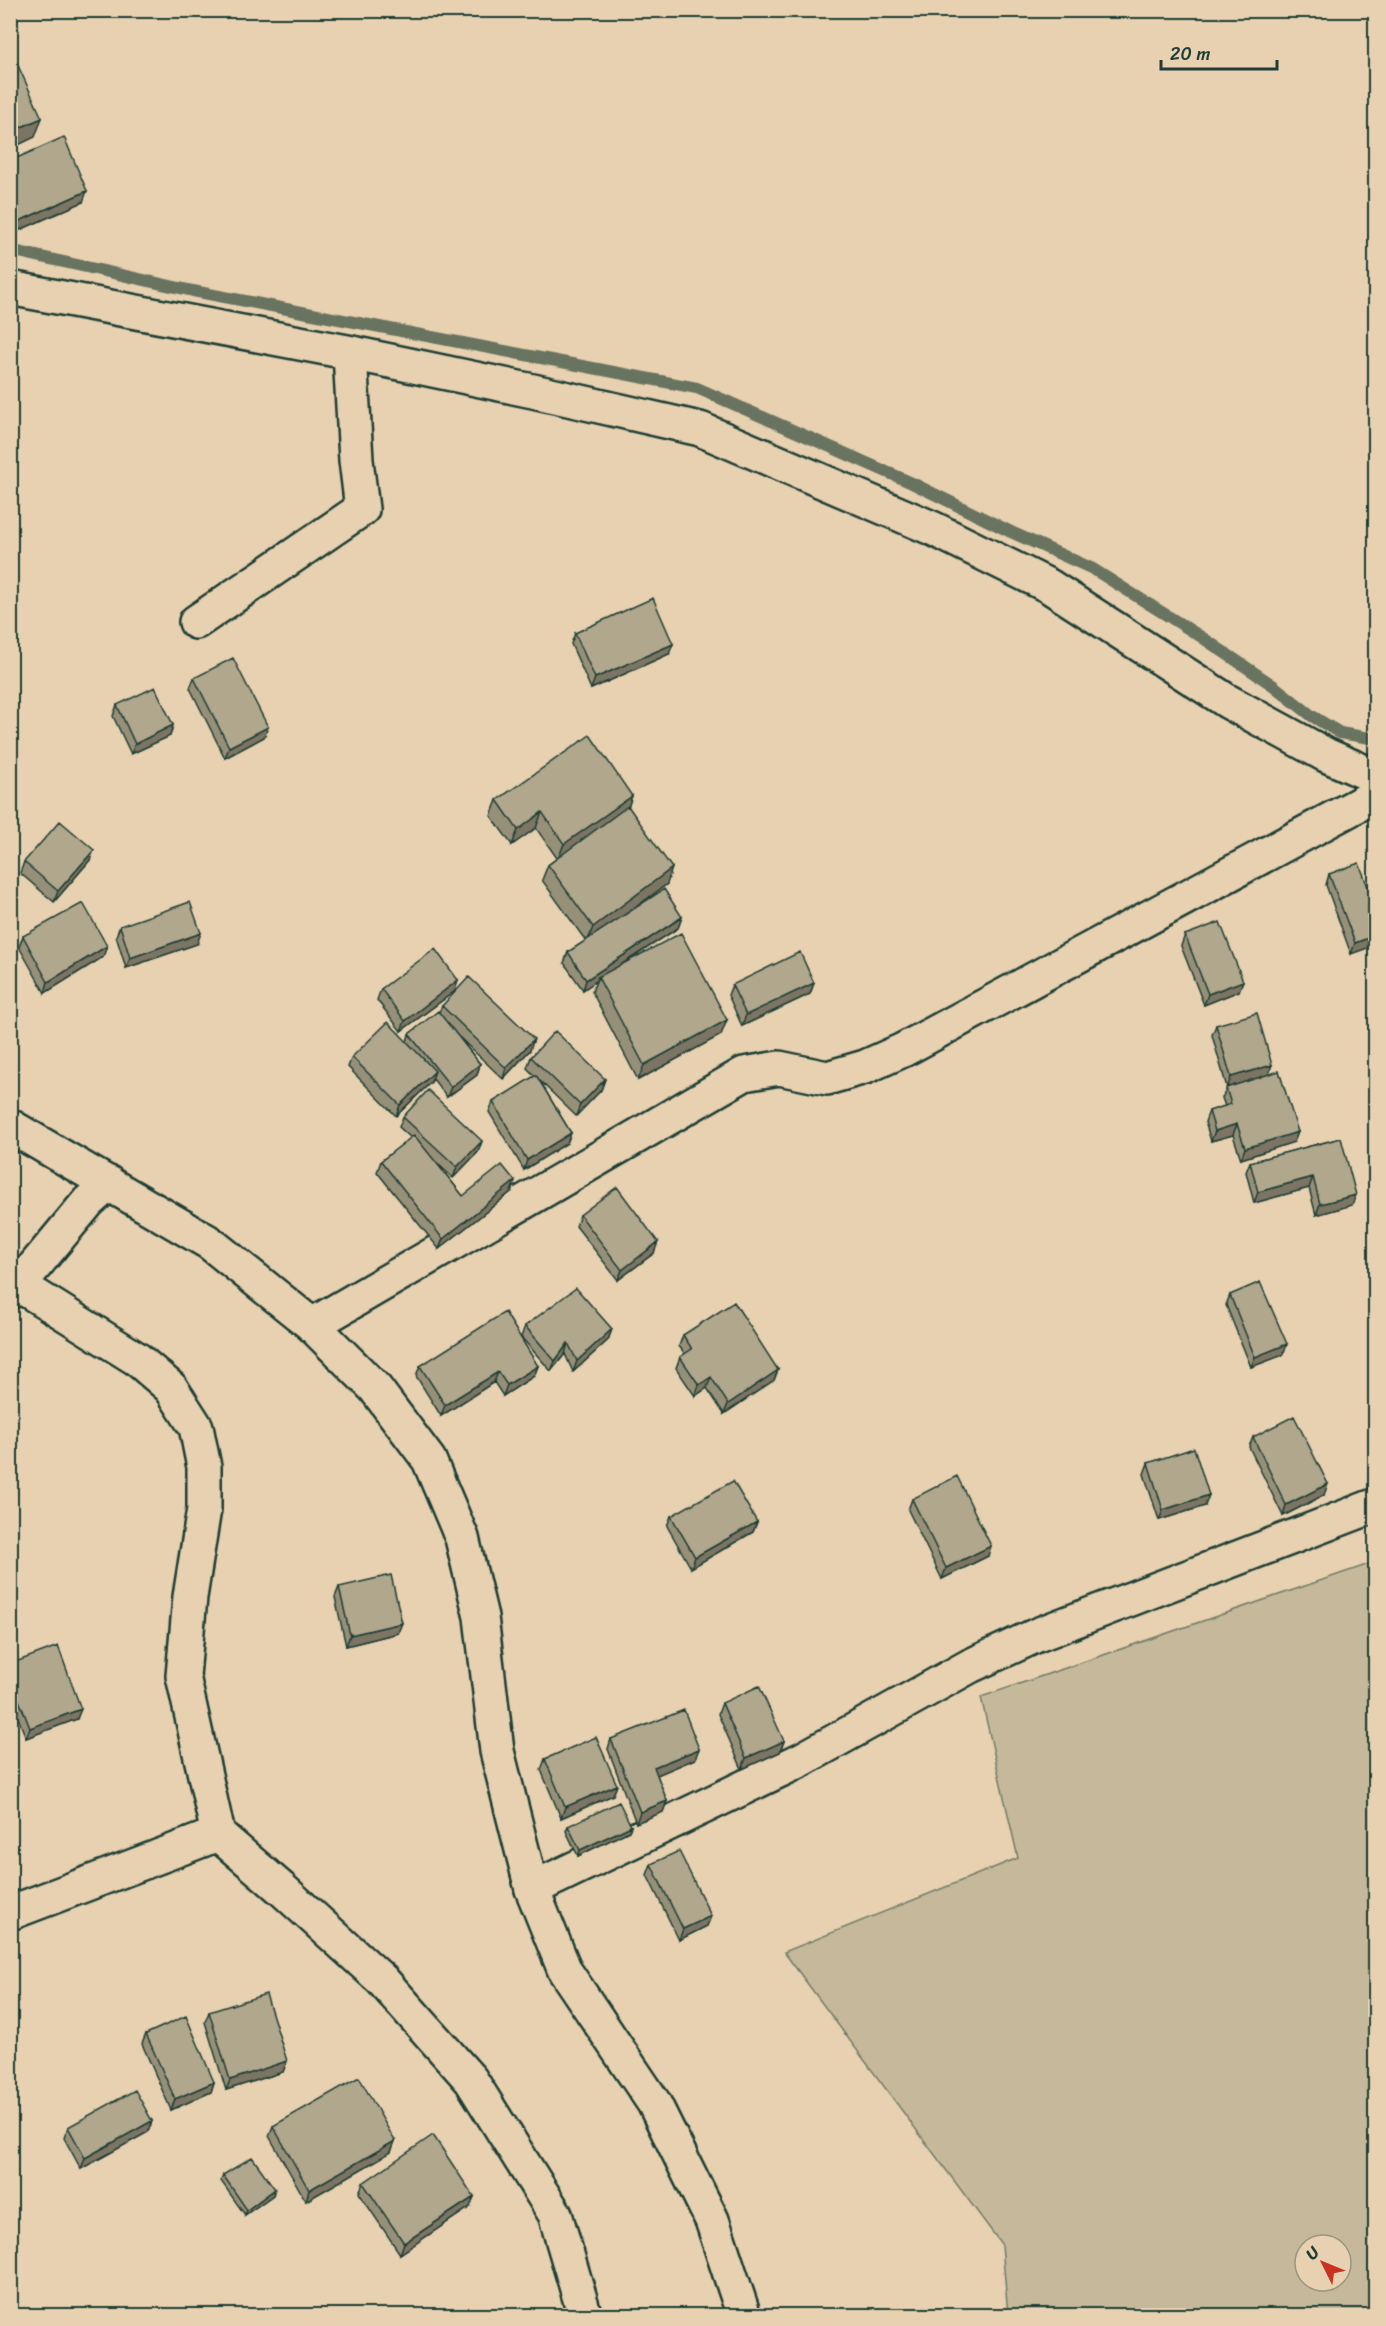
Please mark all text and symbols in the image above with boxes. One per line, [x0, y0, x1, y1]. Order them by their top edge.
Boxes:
scale bar [1161, 33, 1276, 71]
text: 20 m [1170, 38, 1210, 70]
north arrow [1293, 2233, 1353, 2293]
text: U [1298, 2238, 1328, 2267]

